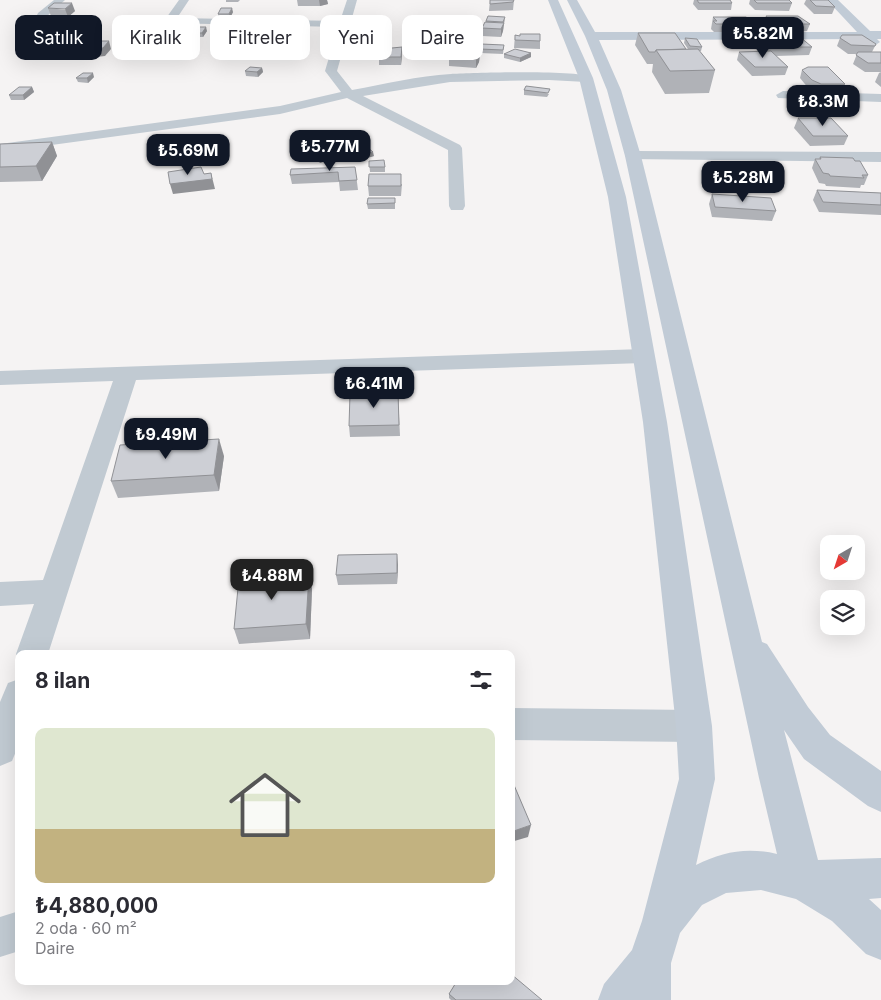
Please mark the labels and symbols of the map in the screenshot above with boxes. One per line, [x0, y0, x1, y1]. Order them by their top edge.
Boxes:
pin: ₺5.82M [722, 17, 804, 59]
pin: ₺8.3M [788, 84, 858, 127]
pin: ₺5.77M [289, 130, 371, 172]
pin: ₺5.69M [147, 134, 229, 176]
pin: ₺5.28M [702, 160, 784, 203]
pin: ₺6.41M [333, 366, 415, 409]
pin: ₺9.49M [125, 418, 207, 460]
north arrow [820, 535, 865, 580]
pin: ₺4.88M [231, 558, 313, 601]

